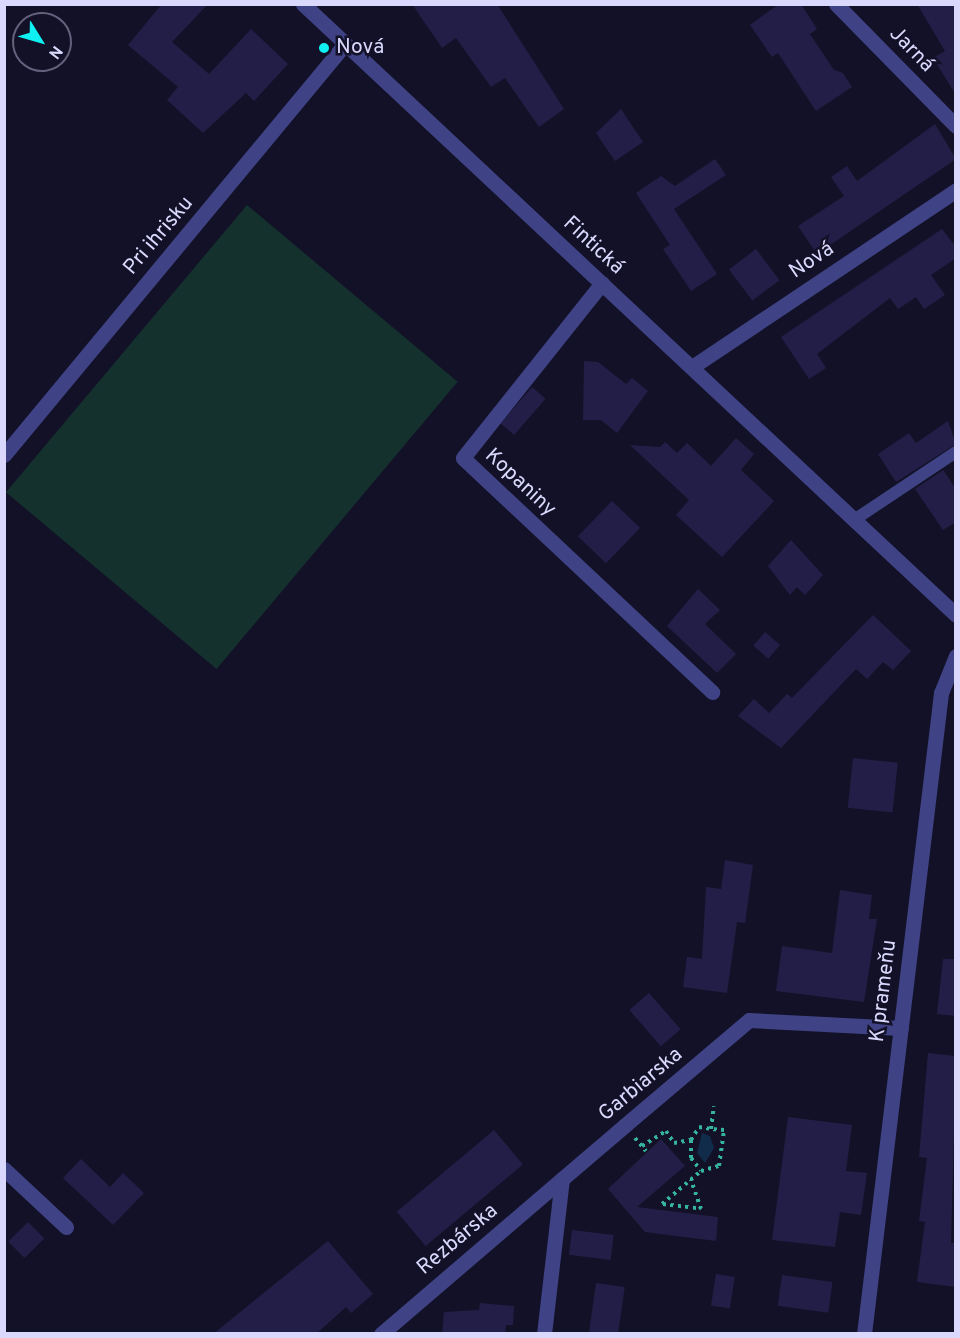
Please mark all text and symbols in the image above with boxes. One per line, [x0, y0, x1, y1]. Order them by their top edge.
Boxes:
north arrow [12, 12, 72, 72]
street label: Jarná [883, 22, 939, 78]
place label: Nová [336, 35, 384, 61]
text: N [43, 41, 66, 62]
marker: Nová [317, 41, 331, 55]
street label: Pri ihrisku [119, 192, 199, 280]
street label: Fintická [557, 211, 629, 281]
street label: Nová [785, 237, 839, 285]
street label: Kopaniny [479, 444, 561, 522]
street label: K prameňu [865, 938, 903, 1044]
street label: Garbiarska [594, 1043, 688, 1127]
street label: Rezbárska [413, 1199, 503, 1281]

